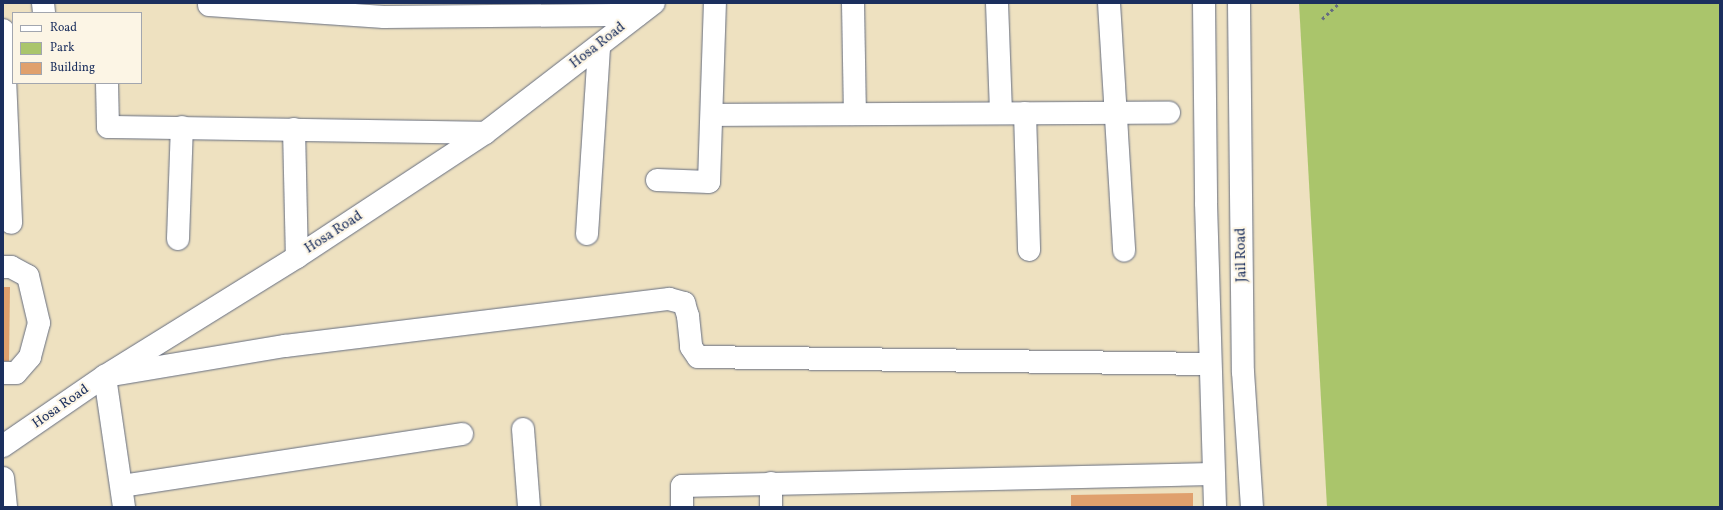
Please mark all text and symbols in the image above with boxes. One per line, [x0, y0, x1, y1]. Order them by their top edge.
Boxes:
legend [12, 12, 142, 84]
street label: Hosa Road [567, 19, 629, 73]
text: Road [50, 20, 77, 36]
text: Park [50, 40, 75, 56]
text: Building [50, 60, 95, 76]
street label: Hosa Road [302, 208, 366, 258]
street label: Jail Road [1233, 228, 1251, 282]
street label: Hosa Road [29, 381, 93, 433]

